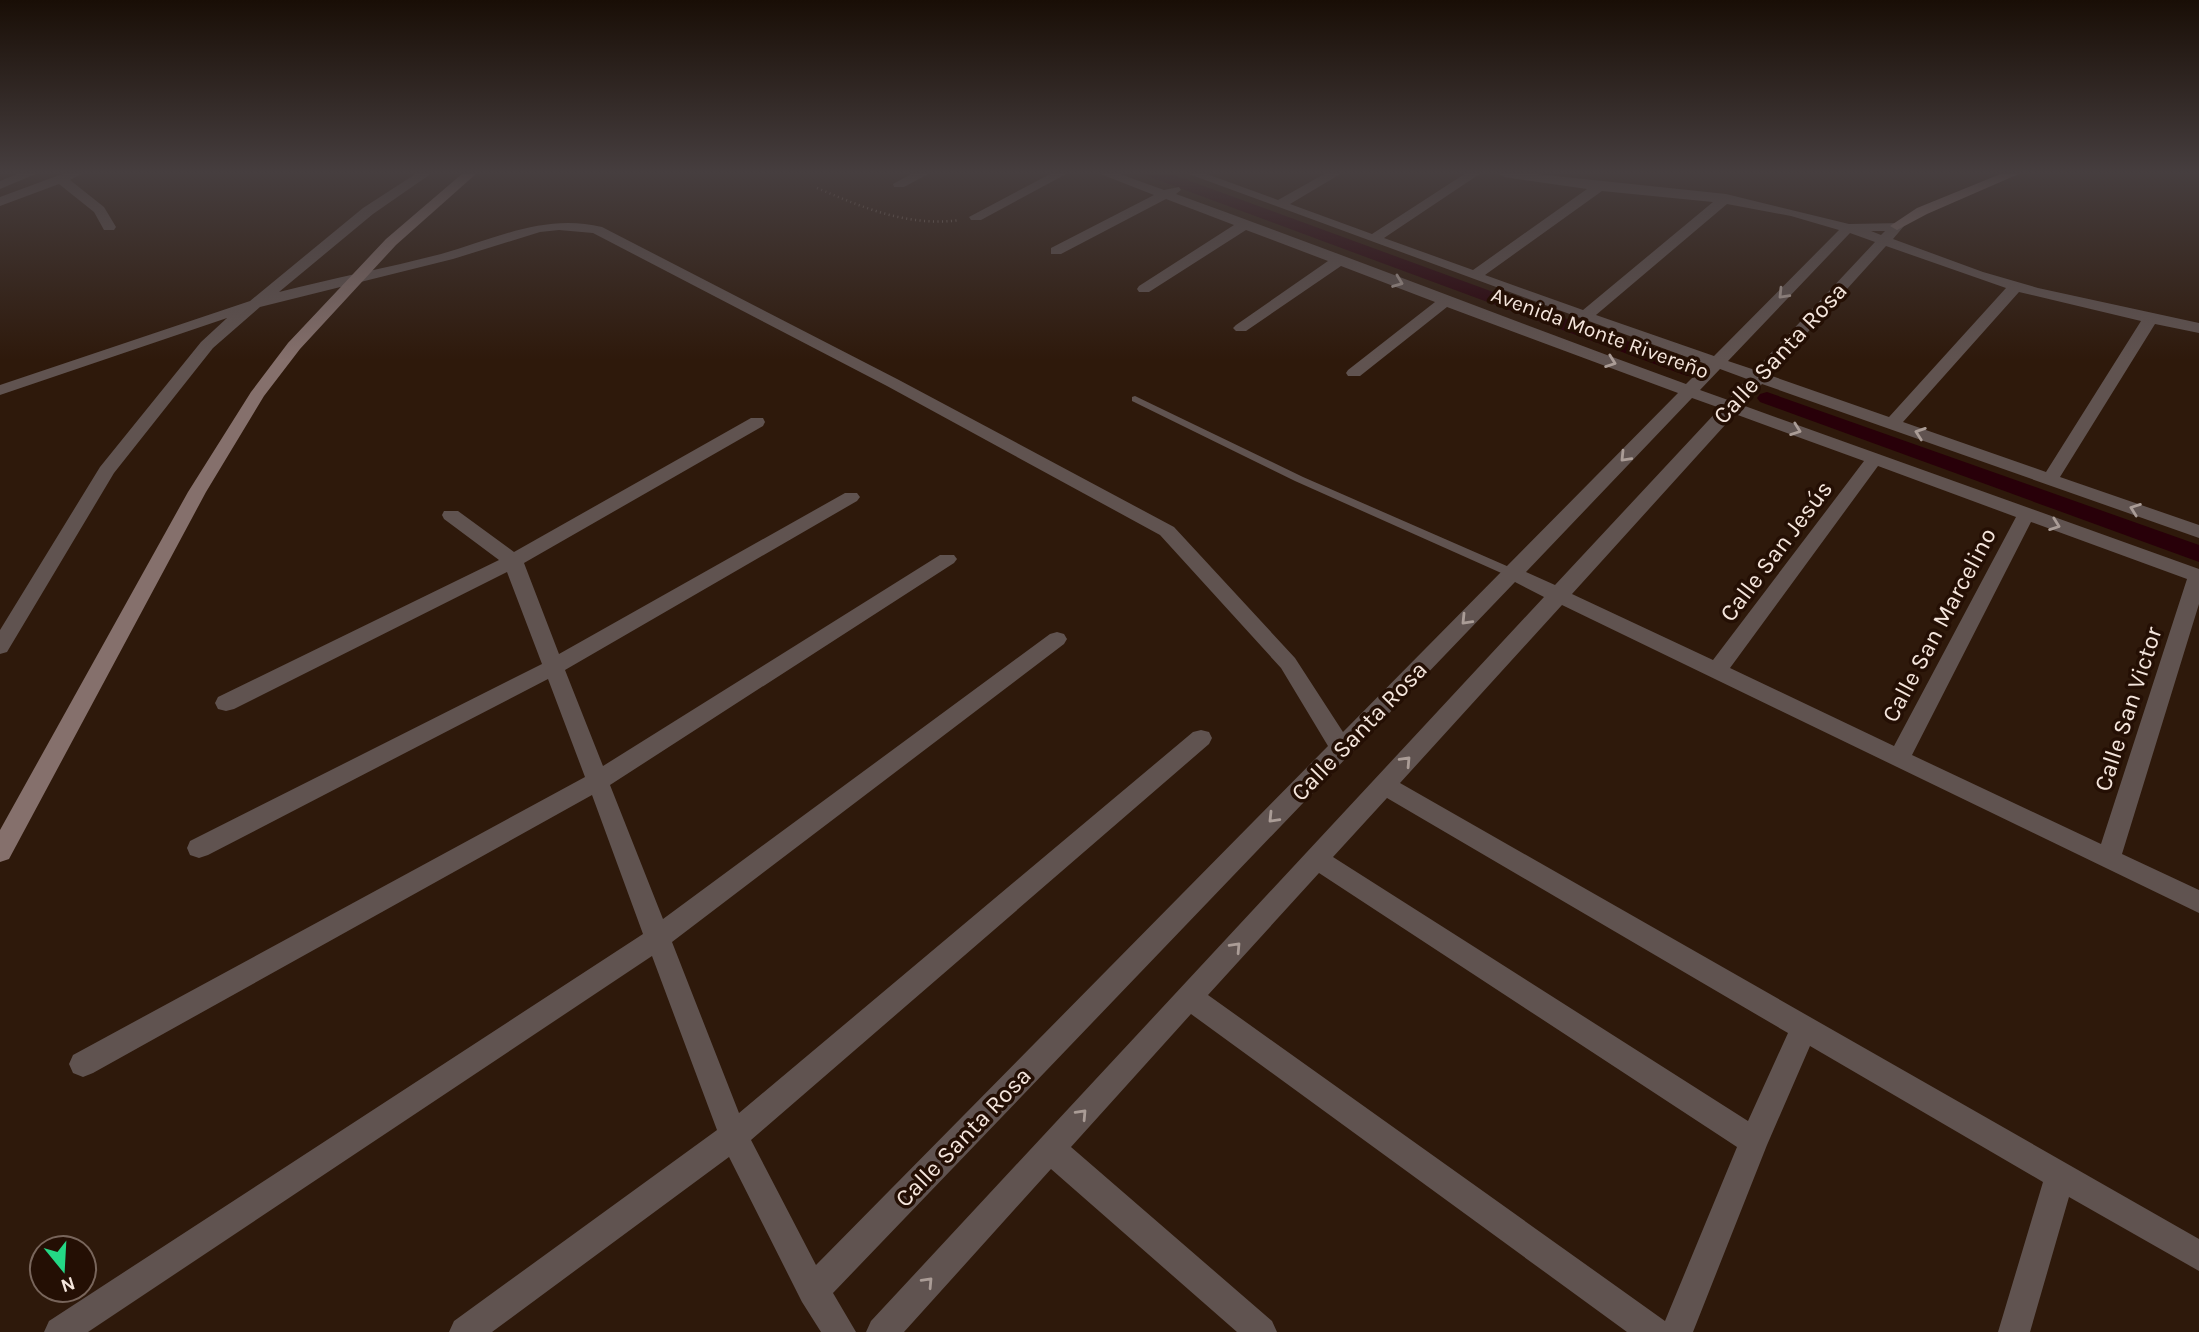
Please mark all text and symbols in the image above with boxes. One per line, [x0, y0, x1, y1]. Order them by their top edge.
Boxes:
one-way arrow [1391, 274, 1403, 288]
street label: Calle Santa Rosa [1707, 276, 1853, 430]
street label: Avenida Monte Rivereño [1488, 282, 1712, 384]
one-way arrow [1779, 286, 1792, 299]
one-way arrow [1605, 354, 1617, 368]
one-way arrow [1789, 422, 1801, 436]
one-way arrow [1915, 427, 1927, 441]
one-way arrow [1620, 449, 1633, 462]
street label: Calle San Jesús [1714, 475, 1838, 627]
one-way arrow [2129, 503, 2141, 517]
one-way arrow [2049, 517, 2061, 531]
street label: Calle San Marcelino [1876, 523, 2002, 727]
one-way arrow [1461, 612, 1474, 625]
street label: Calle San Victor [2088, 623, 2168, 795]
street label: Calle Santa Rosa [1285, 655, 1433, 807]
one-way arrow [1398, 756, 1410, 769]
one-way arrow [1269, 810, 1282, 823]
one-way arrow [1227, 942, 1240, 955]
street label: Calle Santa Rosa [889, 1061, 1037, 1213]
one-way arrow [1073, 1109, 1086, 1122]
north arrow [28, 1234, 98, 1304]
text: N [58, 1272, 78, 1297]
one-way arrow [920, 1277, 932, 1290]

